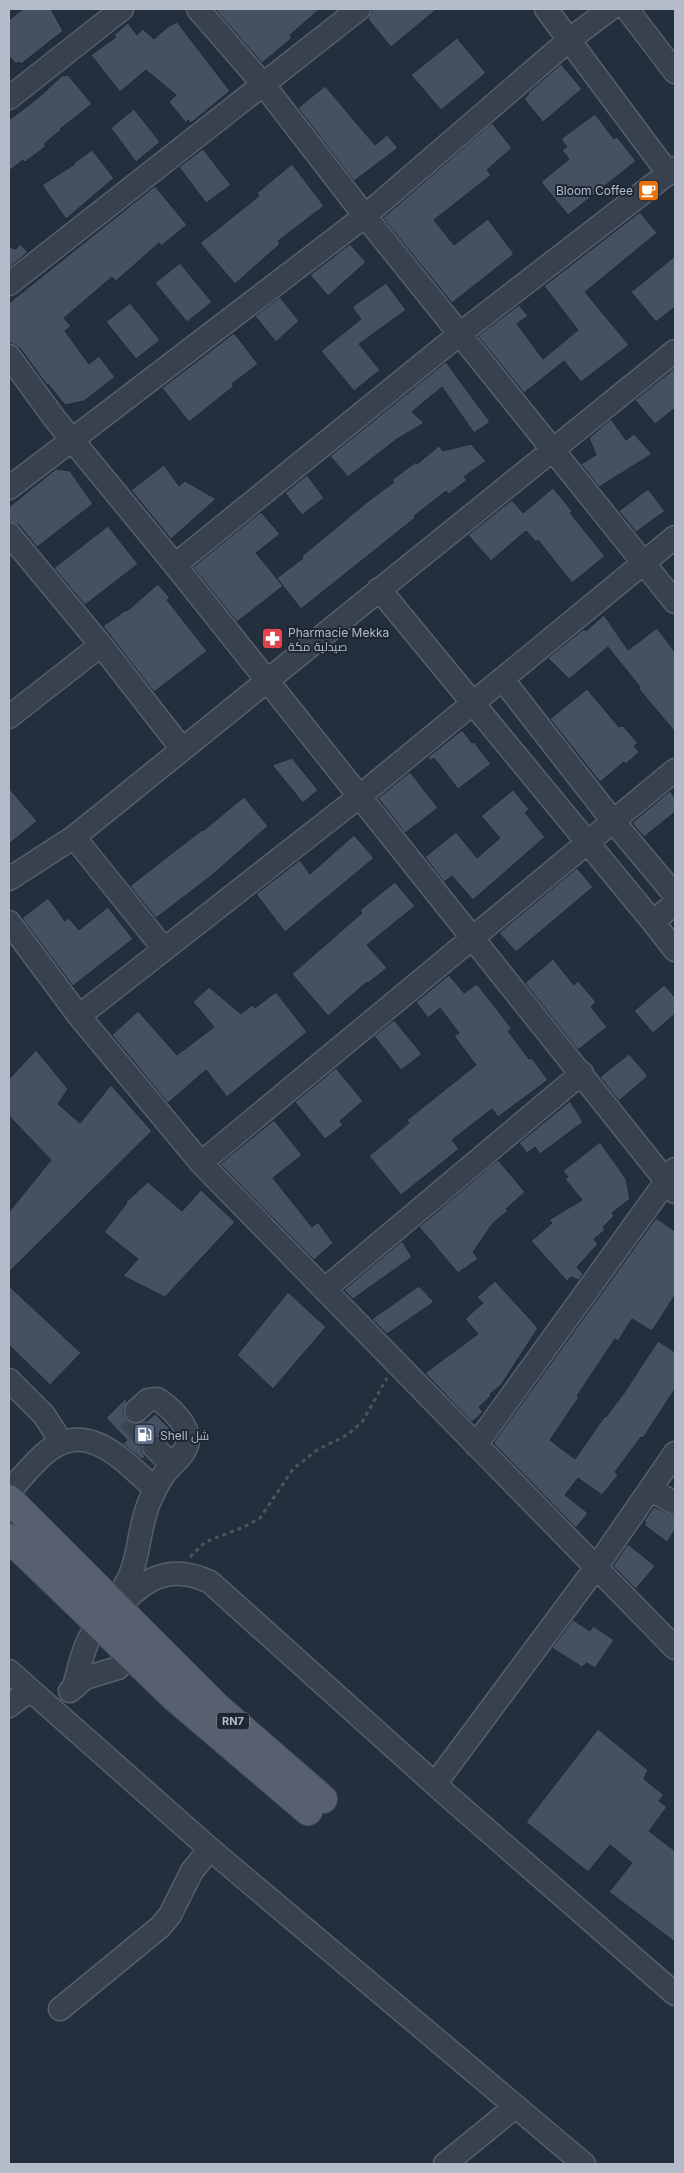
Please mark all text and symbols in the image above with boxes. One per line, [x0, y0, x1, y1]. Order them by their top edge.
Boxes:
cafe icon: Bloom Coffee [637, 178, 661, 202]
place label: Bloom Coffee [556, 183, 633, 198]
place label: Pharmacie Mekka صيدلية مكة [288, 625, 389, 654]
pharmacy icon: Pharmacie Mekka صيدلية مكة [260, 627, 284, 651]
fuel station icon: Shell شل [132, 1423, 156, 1447]
place label: Shell شل [160, 1428, 209, 1443]
road number: RN7 [217, 1712, 249, 1730]

